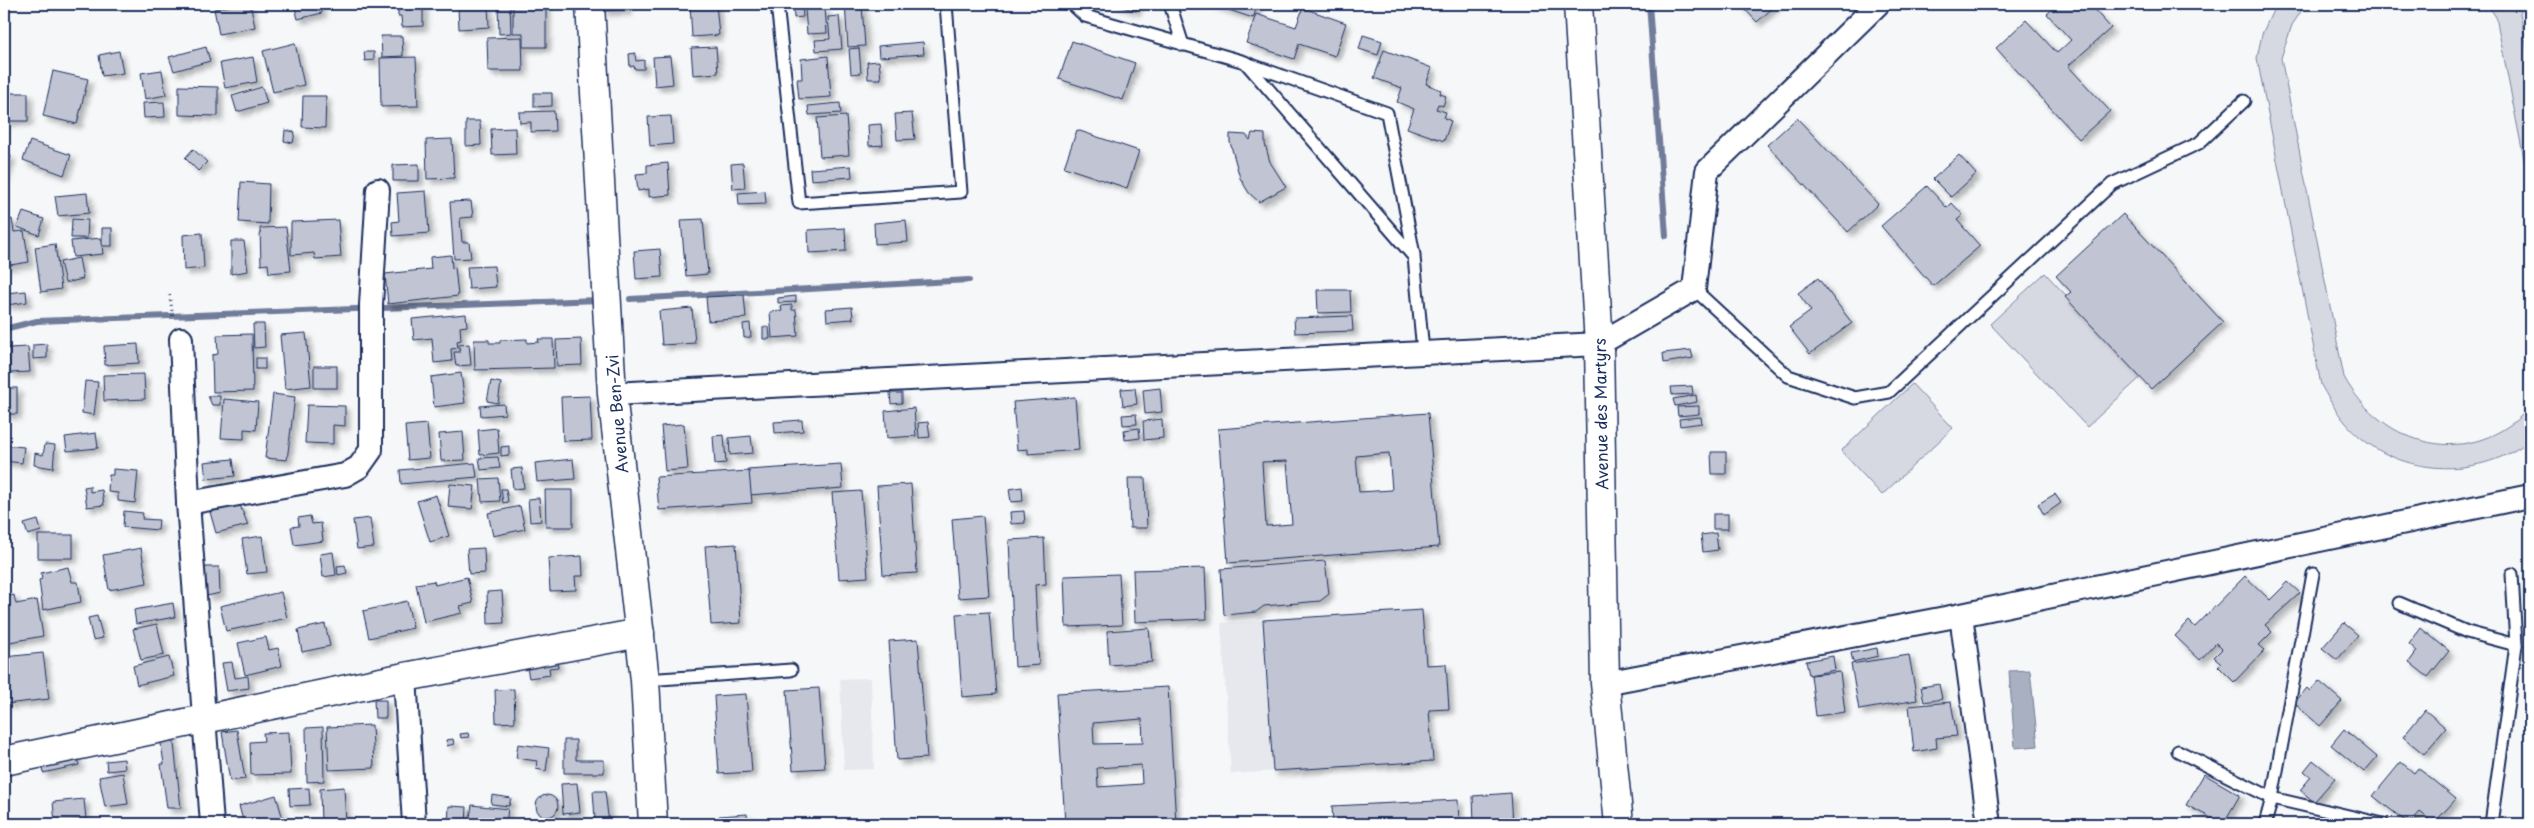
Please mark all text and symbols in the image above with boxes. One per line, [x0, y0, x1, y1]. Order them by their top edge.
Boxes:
street label: Avenue des Martyrs [1587, 338, 1613, 490]
street label: Avenue Ben-Zvi [599, 354, 633, 474]

